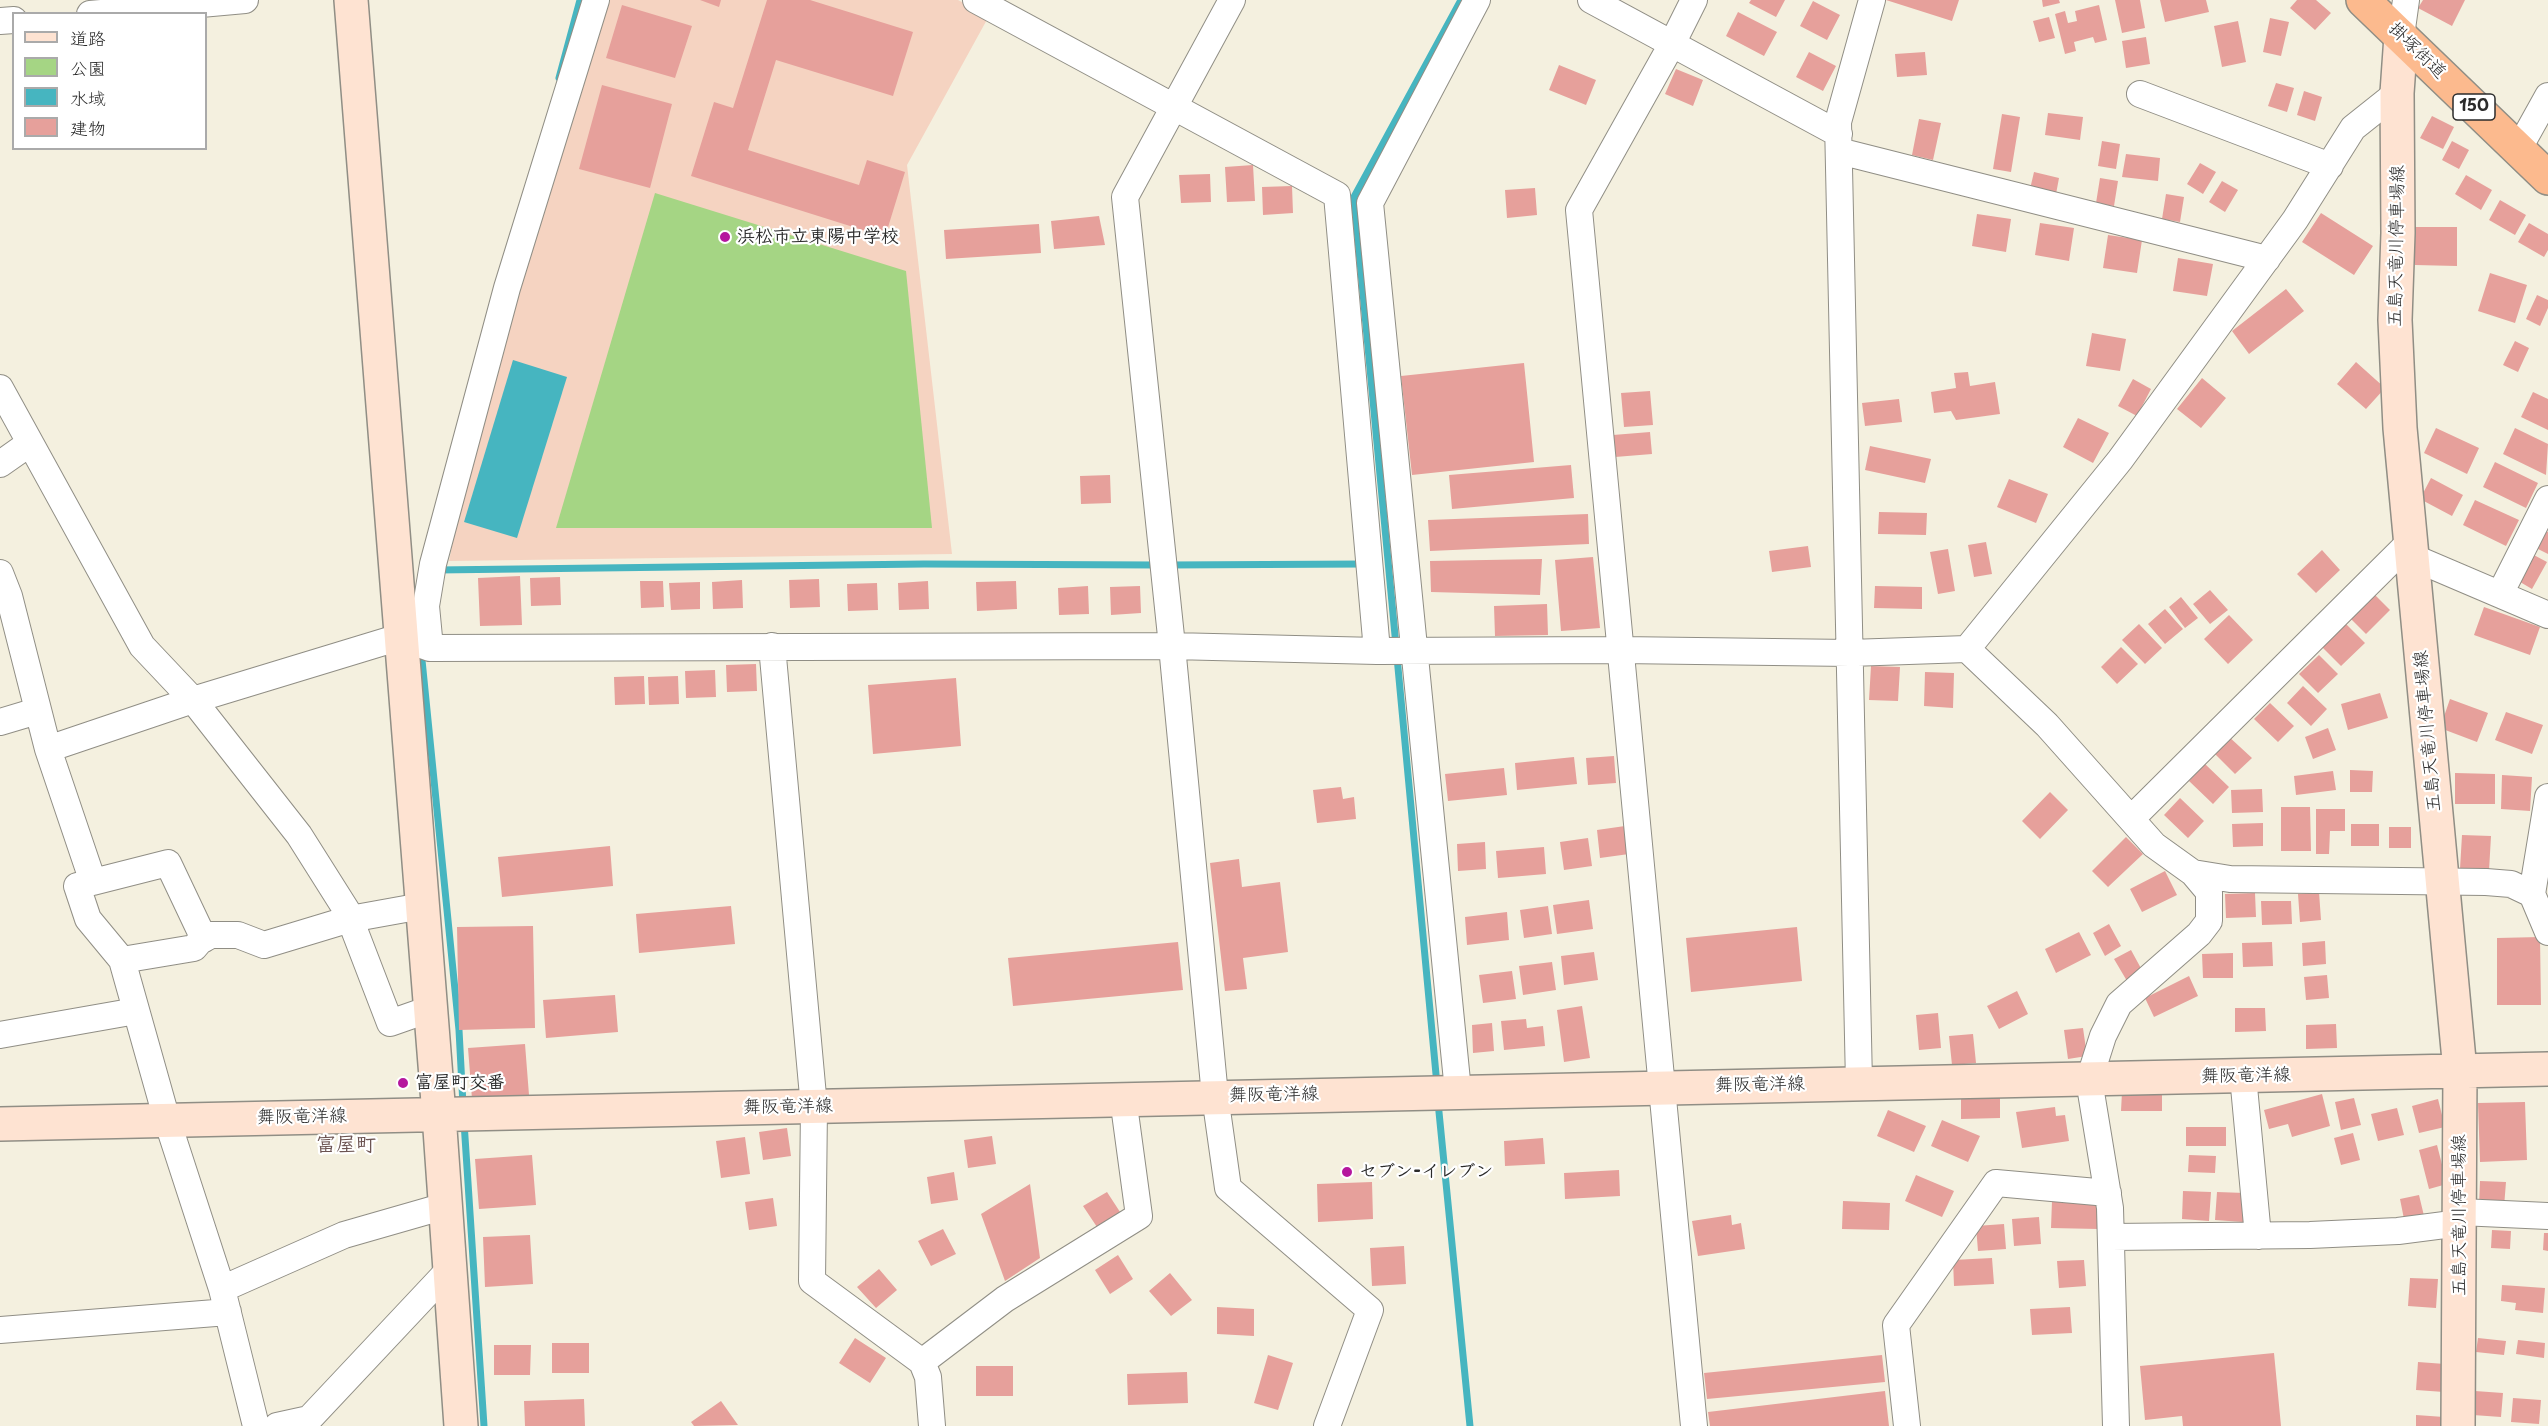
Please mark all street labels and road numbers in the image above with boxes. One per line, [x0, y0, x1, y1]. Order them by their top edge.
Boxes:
street label: 掛塚街道 [2384, 18, 2450, 84]
road number: 150 [2453, 94, 2495, 120]
street label: 五島天竜川停車場線 [2385, 165, 2409, 327]
street label: 五島天竜川停車場線 [2410, 649, 2446, 813]
street label: 舞阪竜洋線 [2201, 1064, 2291, 1088]
street label: 舞阪竜洋線 [1715, 1073, 1805, 1097]
street label: 舞阪竜洋線 [1229, 1083, 1319, 1107]
street label: 舞阪竜洋線 [743, 1095, 833, 1119]
street label: 舞阪竜洋線 [257, 1105, 347, 1129]
street label: 五島天竜川停車場線 [2449, 1134, 2471, 1296]

